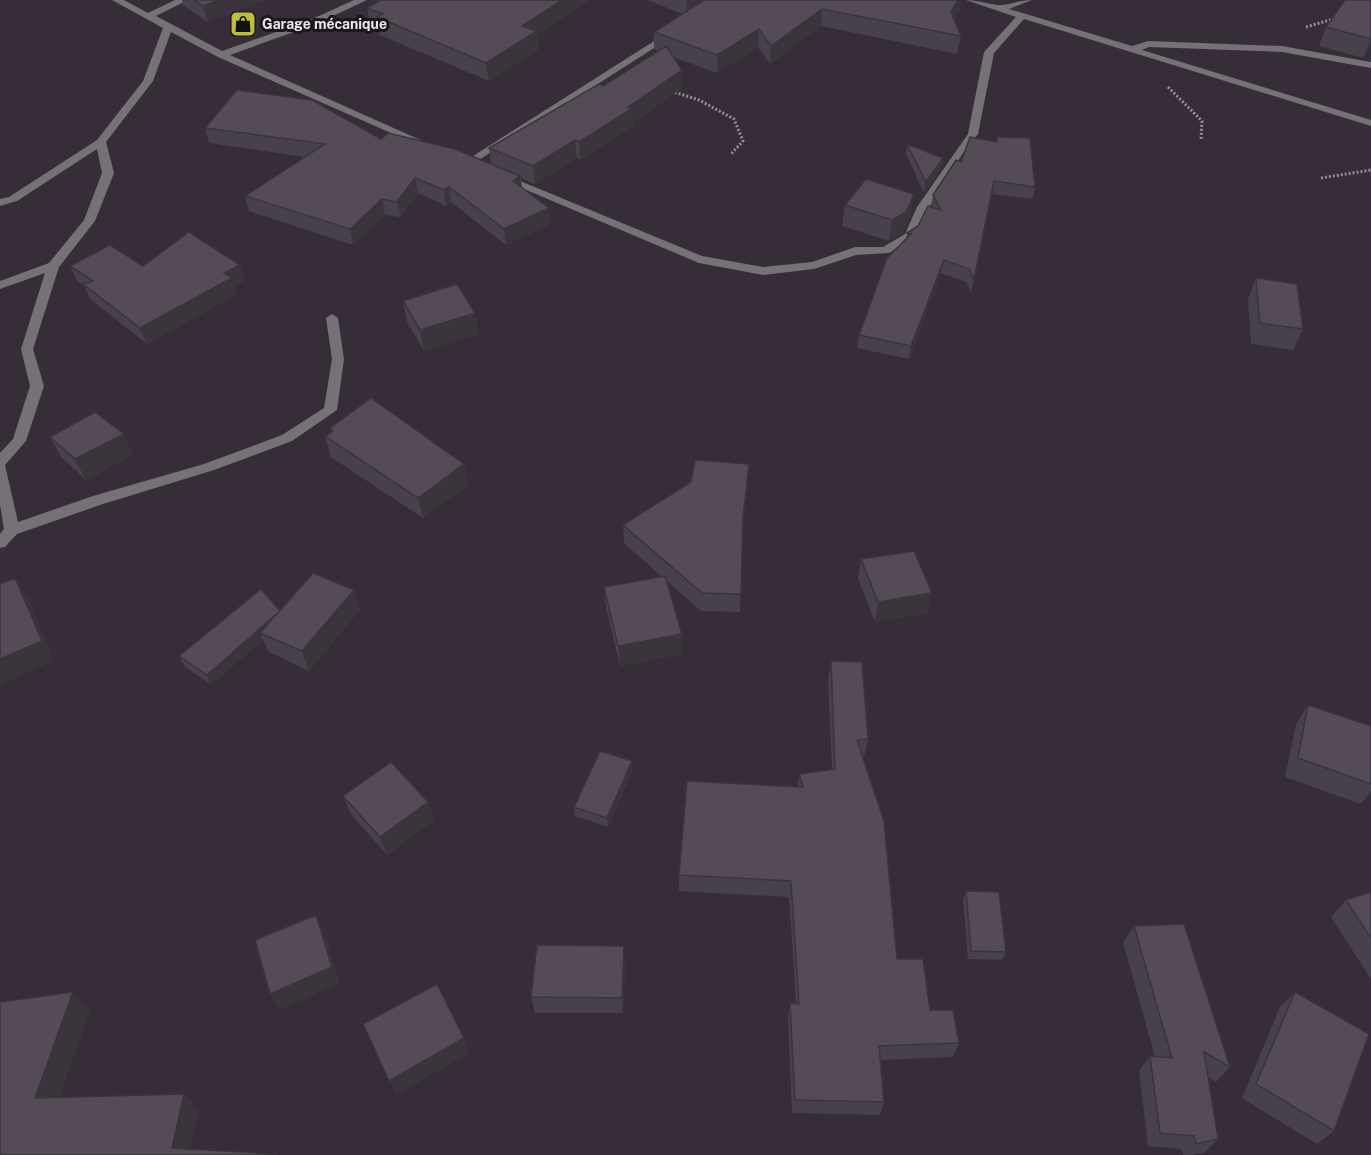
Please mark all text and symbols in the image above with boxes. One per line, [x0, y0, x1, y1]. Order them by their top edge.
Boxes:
shop icon: Garage mécanique [228, 9, 258, 39]
place label: Garage mécanique [262, 16, 387, 32]

